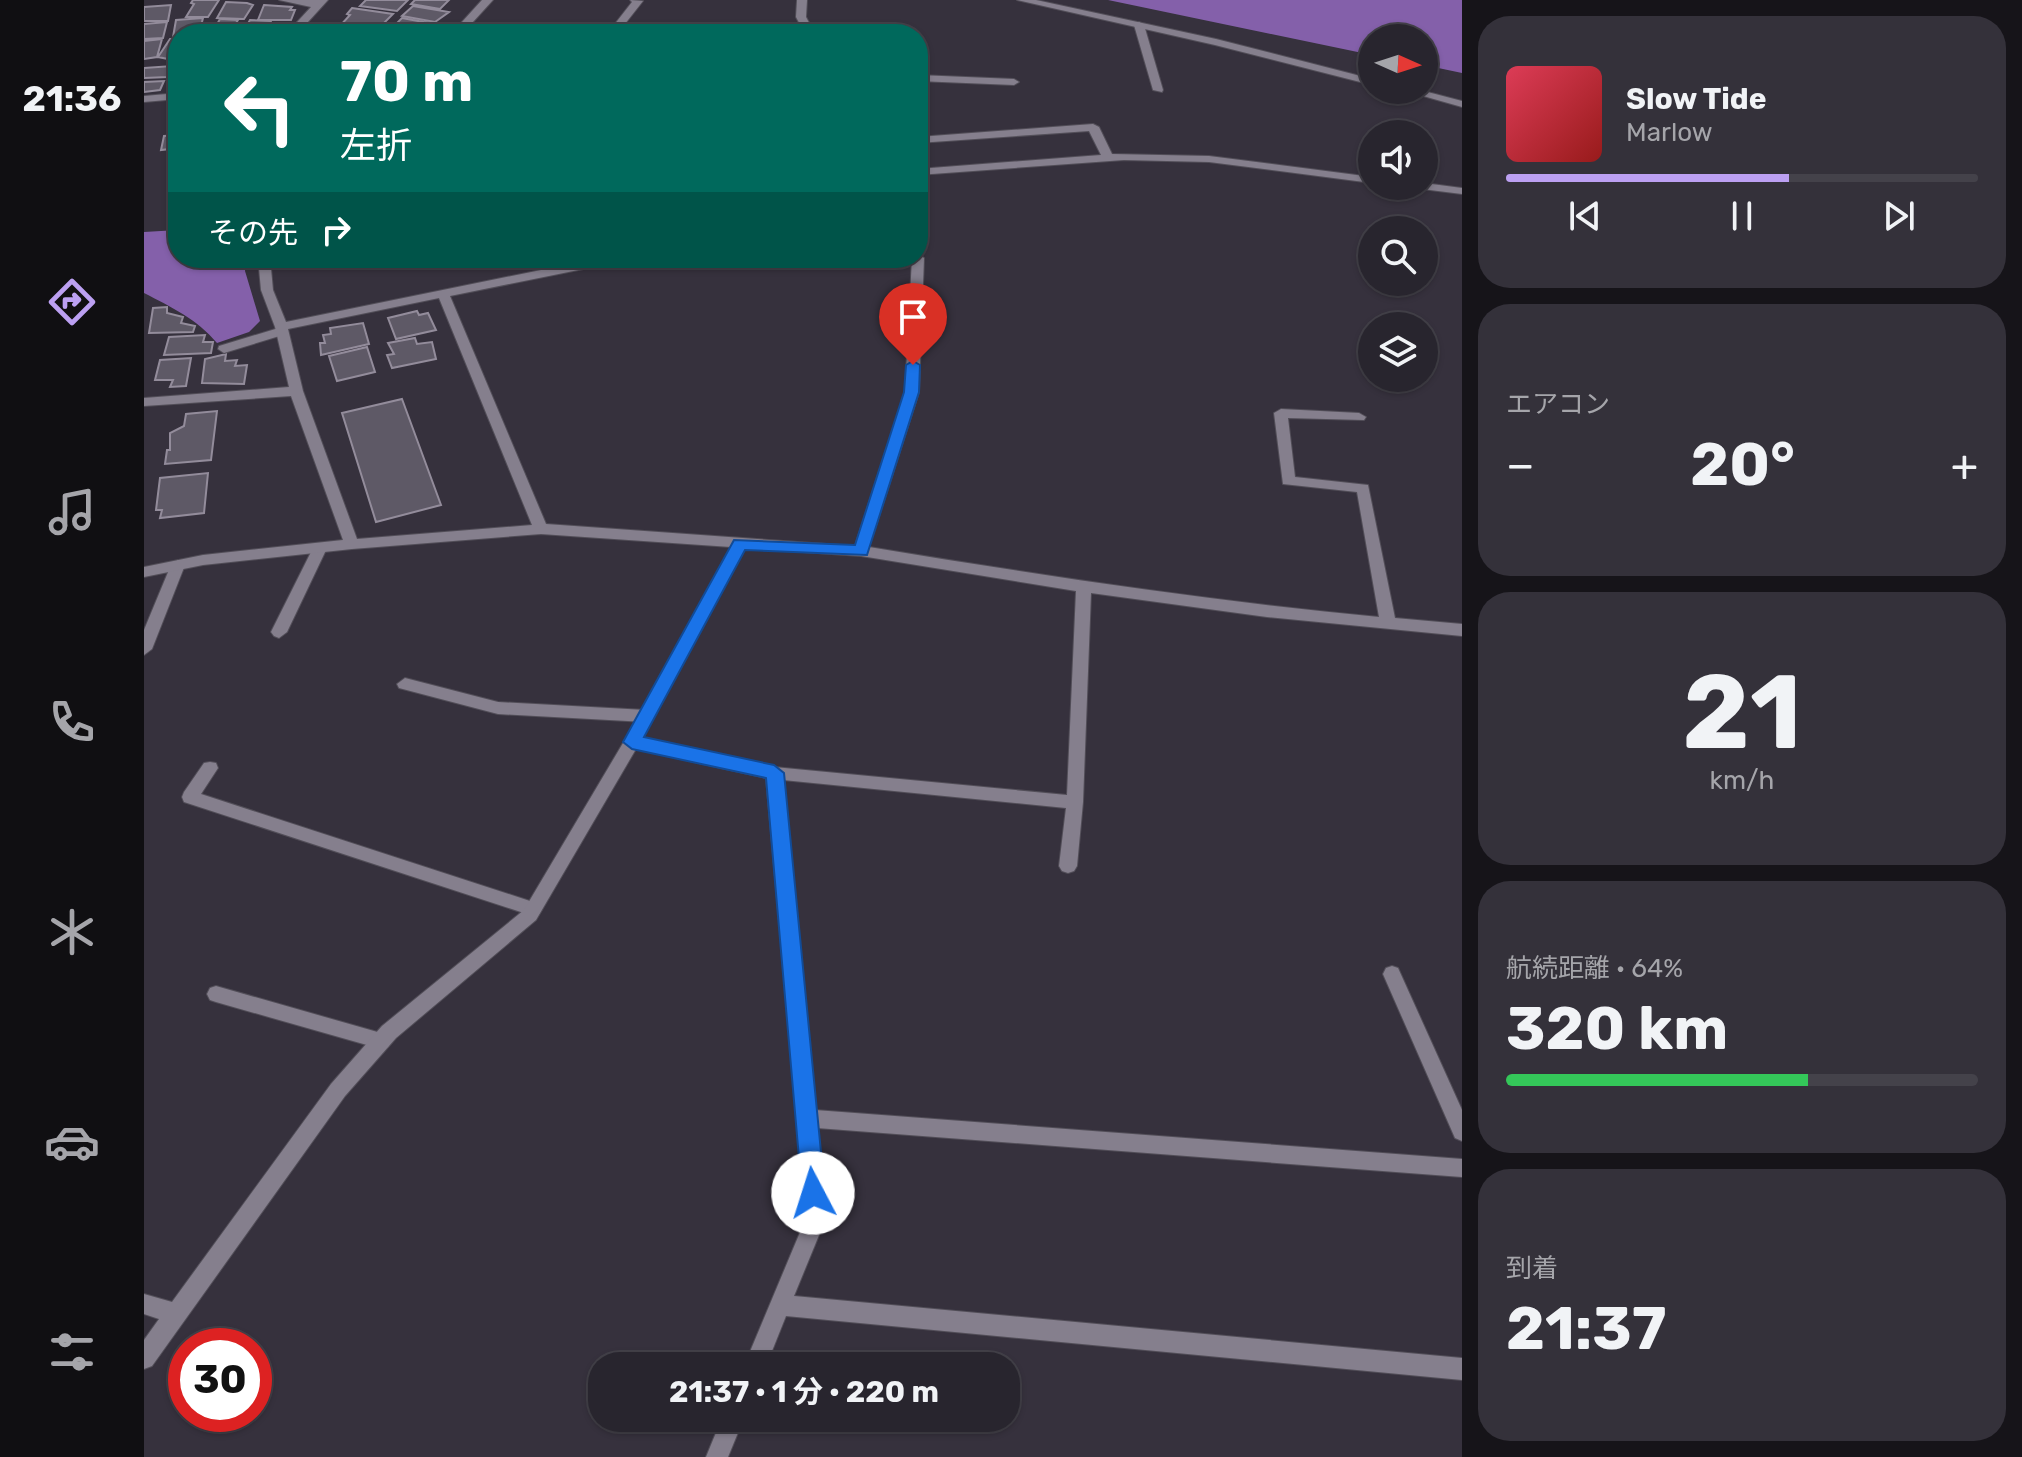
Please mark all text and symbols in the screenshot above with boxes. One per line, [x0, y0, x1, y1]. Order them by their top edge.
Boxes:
north arrow [1358, 24, 1438, 104]
map controls [1358, 24, 1438, 392]
text: 70 m [340, 49, 473, 115]
icon: left [208, 56, 312, 160]
text: 21:36 [23, 77, 121, 120]
text: Slow Tide [1626, 81, 1766, 117]
text: Marlow [1626, 117, 1713, 148]
button: sound [1358, 120, 1438, 200]
text: 左折 [340, 124, 412, 167]
icon: previous [1563, 194, 1607, 238]
icon: pause [1720, 194, 1764, 238]
icon: next [1877, 194, 1921, 238]
icon: right [314, 208, 358, 252]
text: その先 [208, 215, 298, 251]
button: search [1358, 216, 1438, 296]
icon: directions [44, 274, 100, 330]
pin [879, 283, 947, 365]
icon: arrive [891, 295, 935, 339]
button: layers [1358, 312, 1438, 392]
text: エアコン [1506, 389, 1610, 420]
text: 20° [1690, 429, 1795, 500]
text: − [1506, 439, 1535, 491]
text: + [1951, 439, 1978, 491]
icon: music [44, 484, 100, 540]
text: 21 [1682, 651, 1802, 774]
icon: phone [44, 694, 100, 750]
text: km/h [1710, 765, 1774, 796]
icon: climate [44, 904, 100, 960]
text: 航続距離 · 64% [1506, 953, 1683, 984]
text: 320 km [1506, 993, 1728, 1064]
icon: car [44, 1114, 100, 1170]
position arrow [771, 1151, 855, 1235]
text: 到着 [1506, 1253, 1558, 1284]
text: 21:37 [1506, 1293, 1666, 1364]
icon: filters [44, 1324, 100, 1380]
speed limit sign: 30 [168, 1328, 272, 1432]
text: 21:37 · 1 分 · 220 m [669, 1374, 939, 1410]

